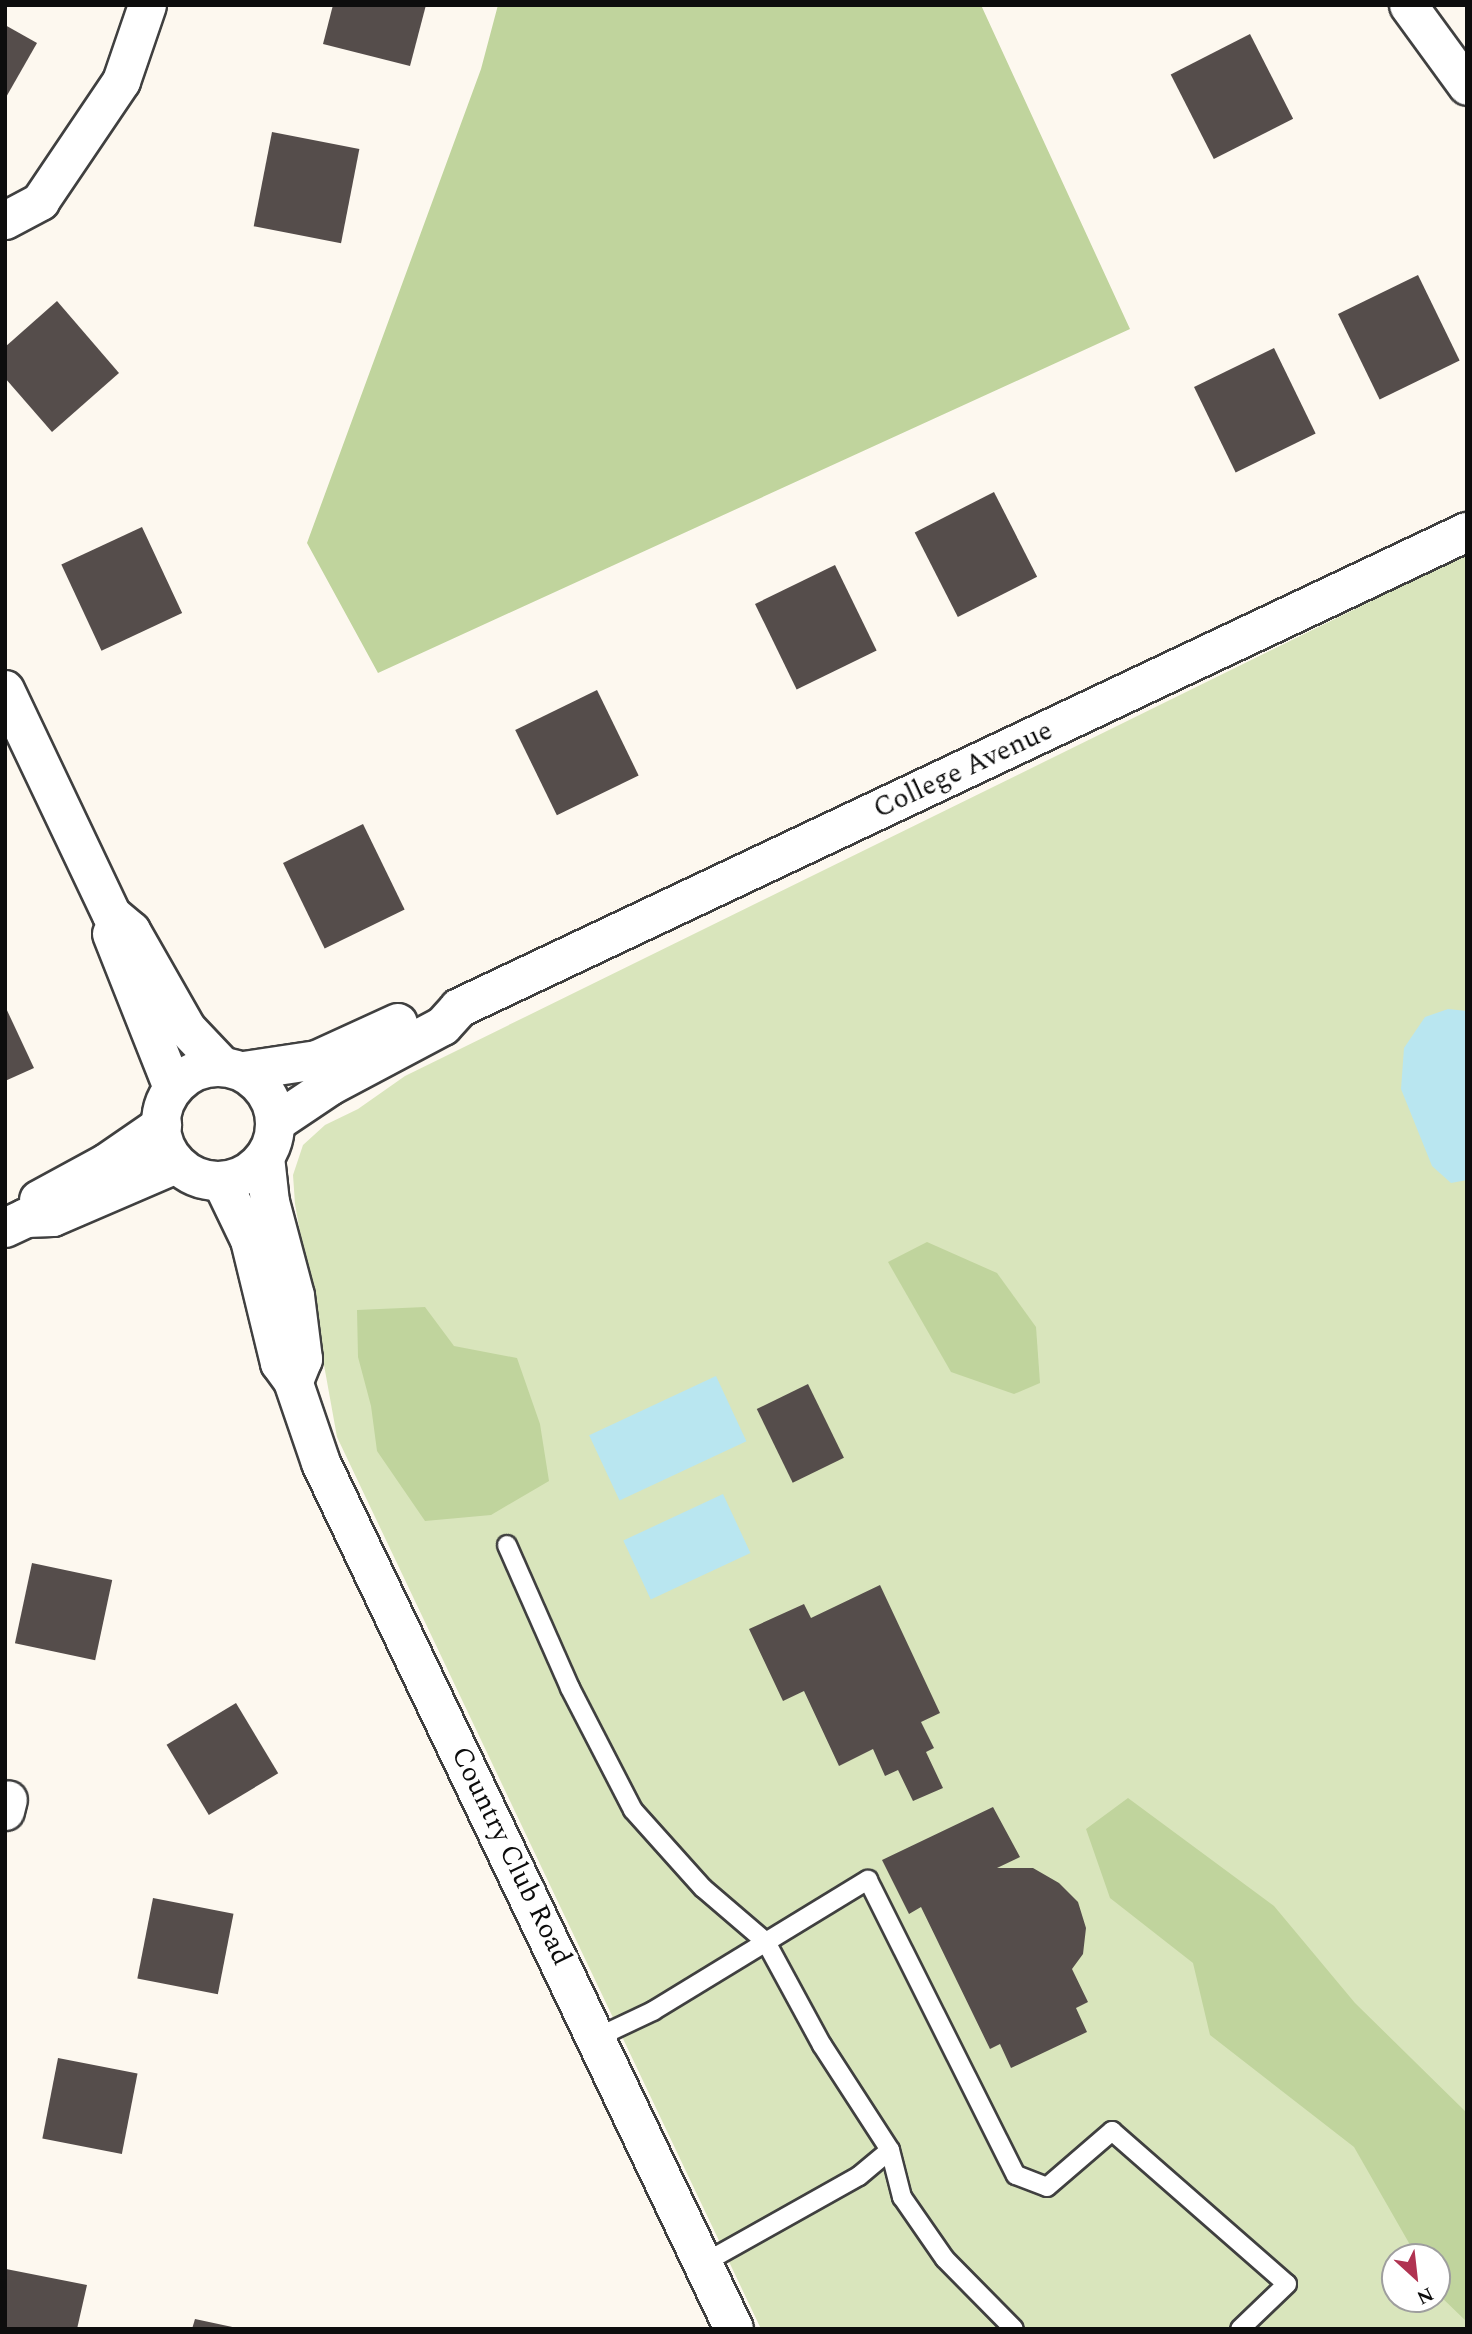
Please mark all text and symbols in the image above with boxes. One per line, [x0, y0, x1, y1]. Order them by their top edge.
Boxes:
street label: College Avenue [868, 714, 1058, 826]
street label: Country Club Road [443, 1741, 579, 1971]
north arrow [1381, 2243, 1451, 2313]
text: N [1411, 2279, 1438, 2312]

